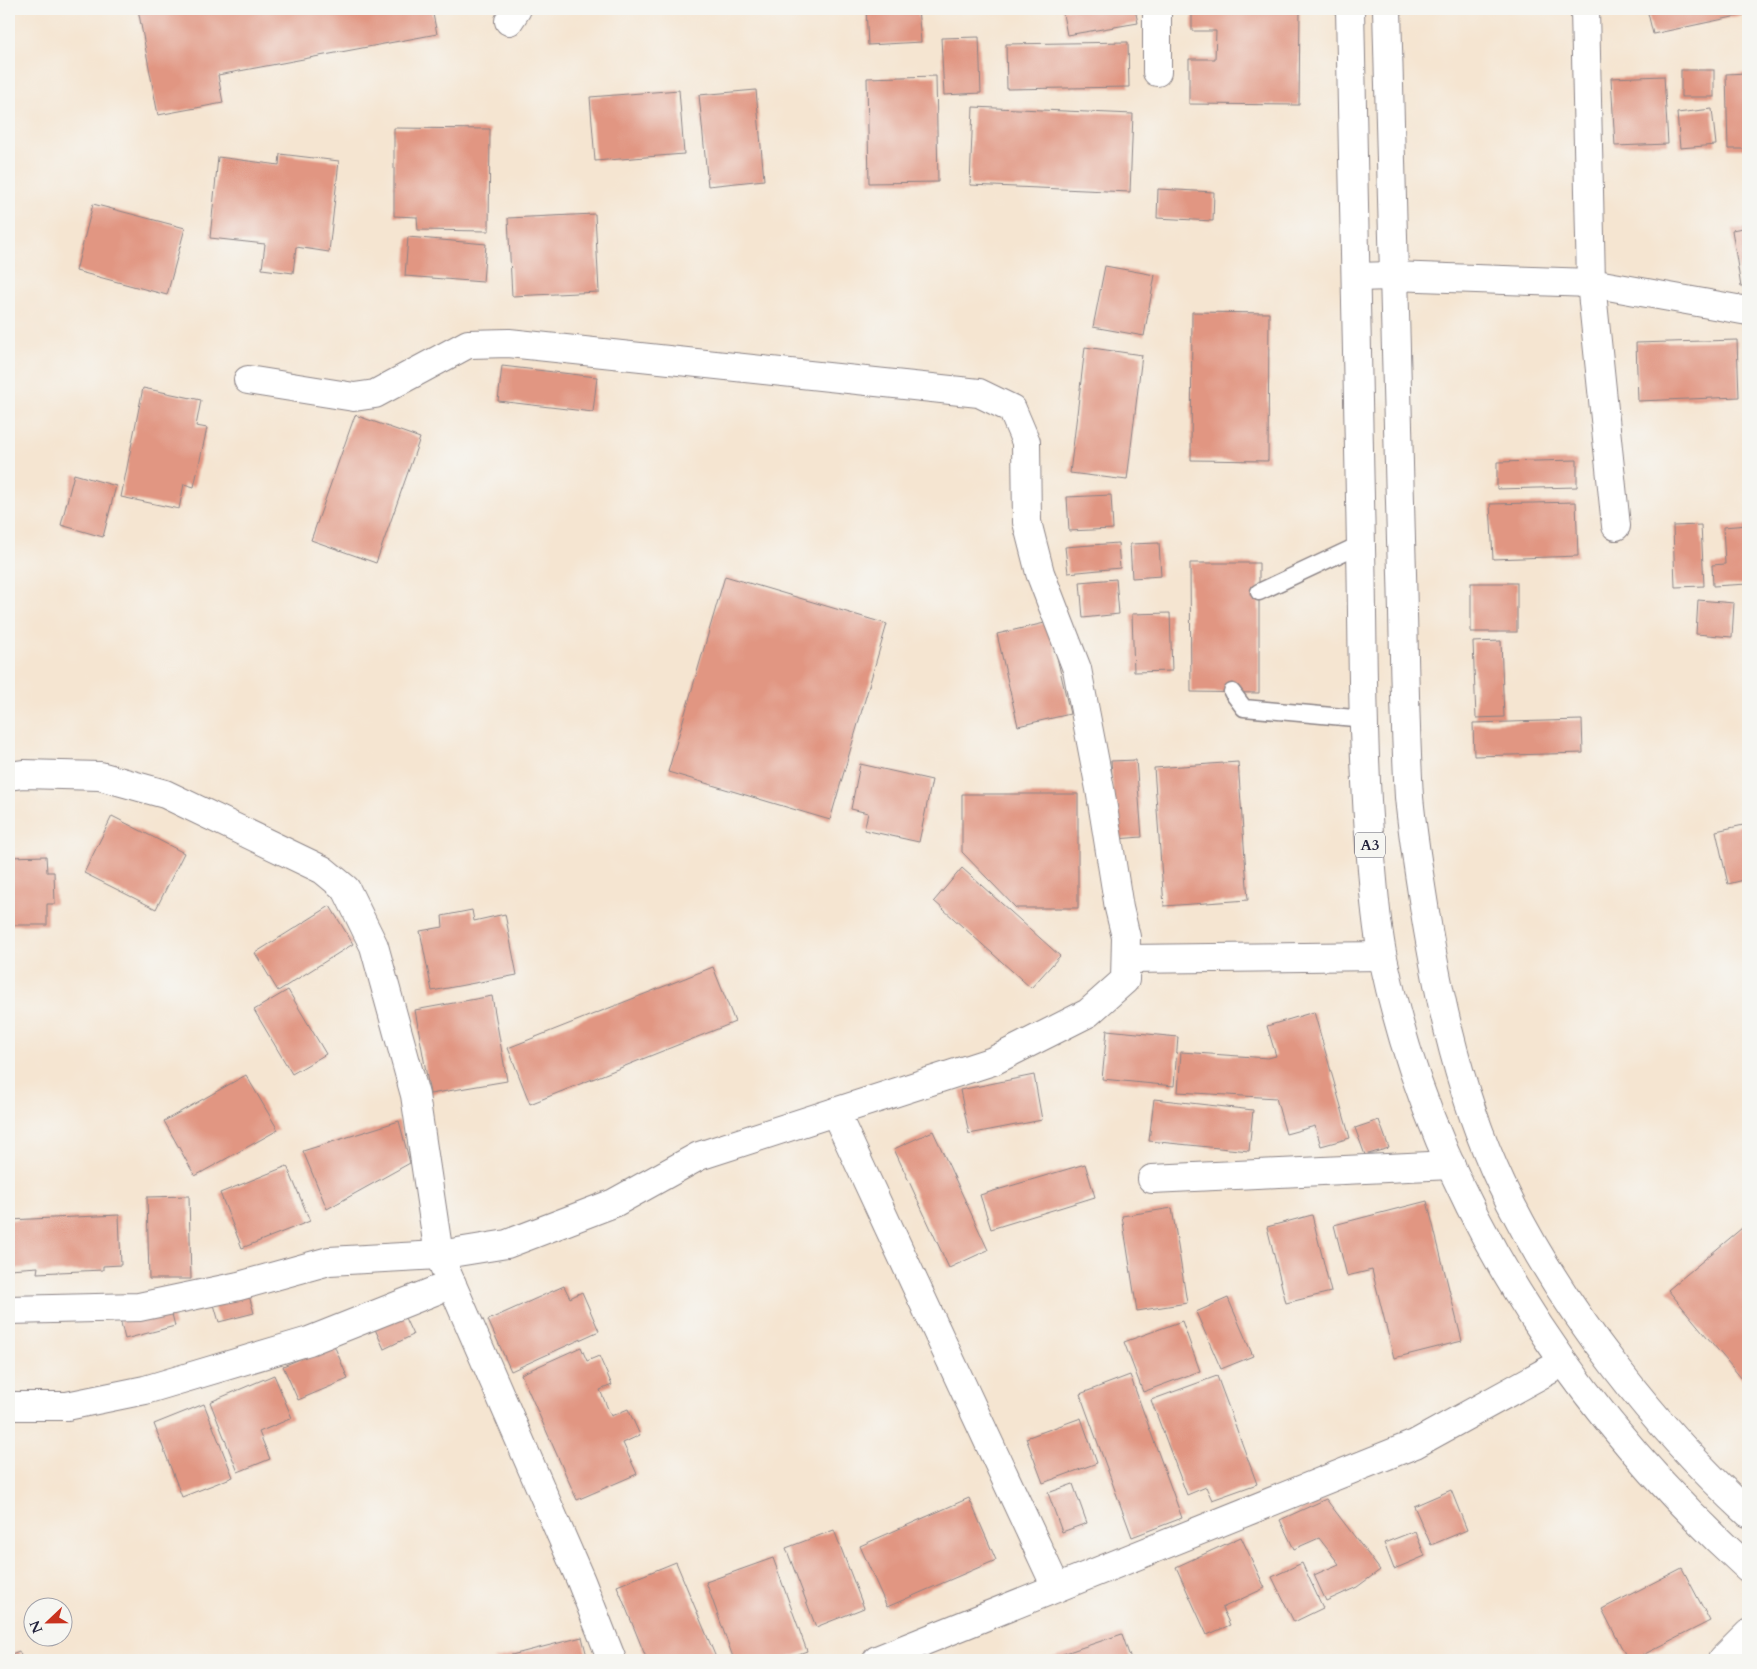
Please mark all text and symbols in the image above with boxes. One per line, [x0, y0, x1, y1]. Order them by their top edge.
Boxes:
road number: A3 [1355, 832, 1385, 858]
north arrow [22, 1596, 72, 1646]
text: N [25, 1617, 47, 1636]

